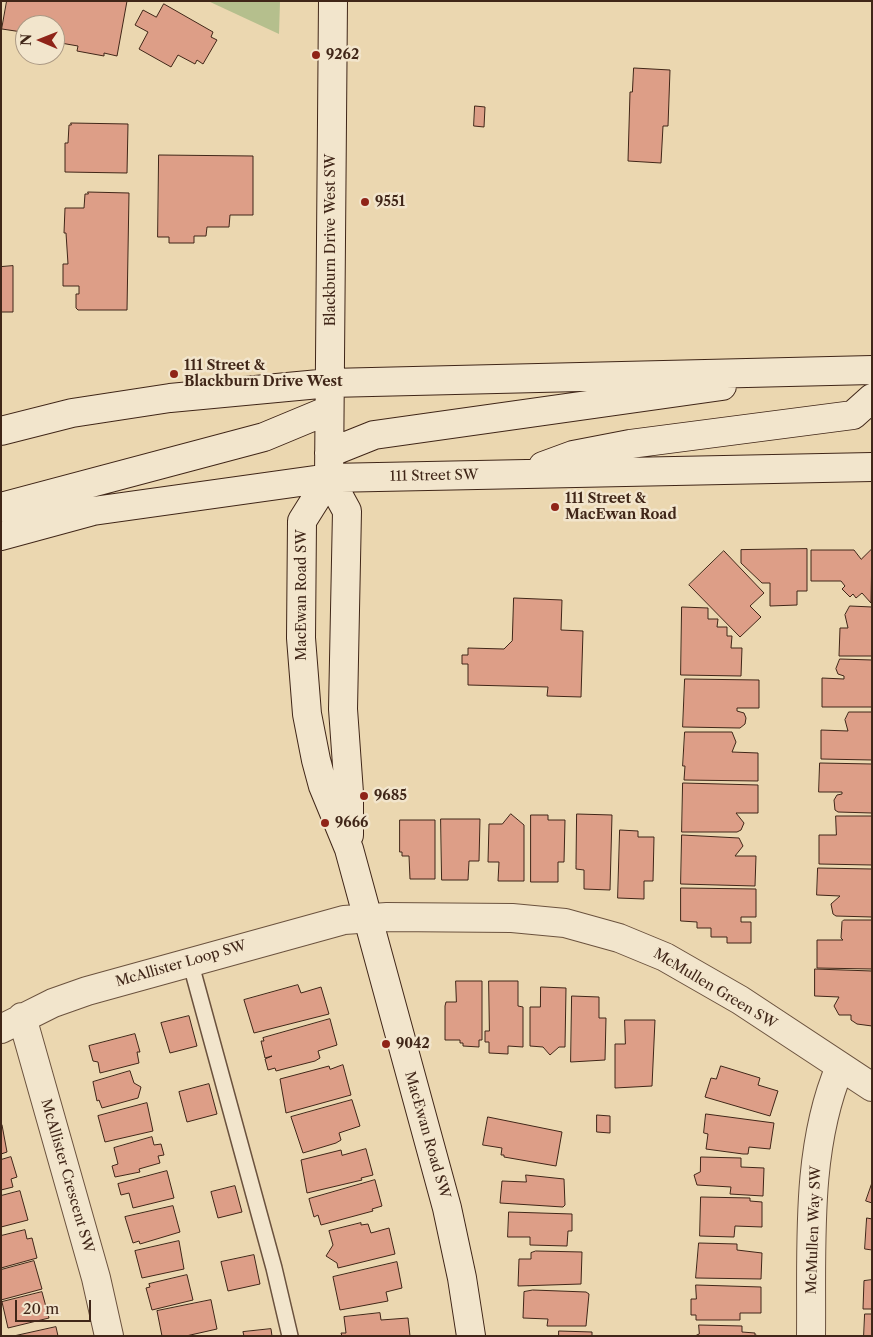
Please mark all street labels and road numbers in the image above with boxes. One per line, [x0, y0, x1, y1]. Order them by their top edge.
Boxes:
street label: Blackburn Drive West SW [323, 154, 339, 326]
street label: 111 Street SW [390, 467, 478, 485]
street label: MacEwan Road SW [294, 529, 310, 661]
street label: McAllister Loop SW [114, 937, 248, 991]
street label: McMullen Green SW [650, 945, 780, 1033]
street label: MacEwan Road SW [401, 1069, 453, 1201]
street label: McAllister Crescent SW [37, 1097, 97, 1255]
street label: McMullen Way SW [803, 1165, 825, 1295]

